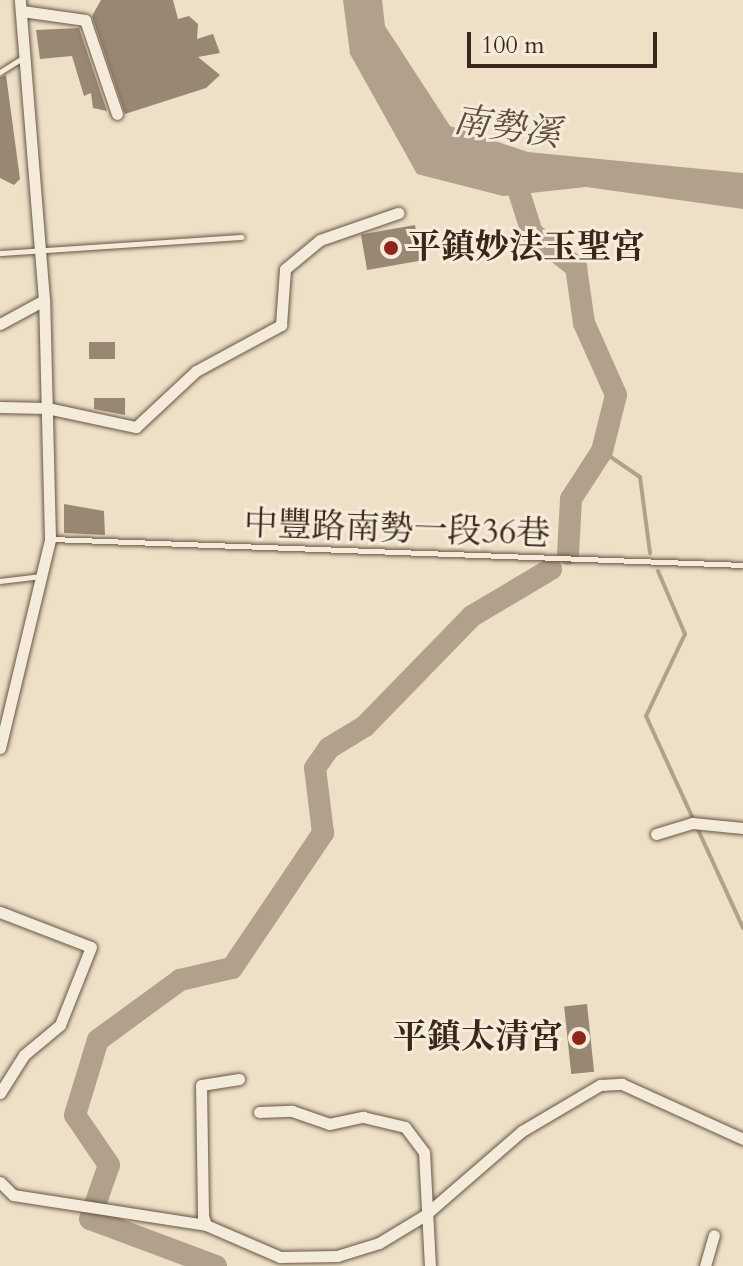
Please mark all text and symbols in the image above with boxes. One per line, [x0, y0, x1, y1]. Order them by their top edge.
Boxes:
scale bar [471, 16, 661, 66]
text: 100 m [481, 29, 545, 62]
water label: 南勢溪 [451, 98, 563, 156]
place label: 平鎮妙法玉聖宮 [407, 228, 645, 268]
marker: 平鎮妙法玉聖宮 [382, 239, 400, 257]
street label: 中豐路南勢一段36巷 [243, 503, 551, 555]
place label: 平鎮太清宮 [393, 1018, 563, 1058]
marker: 平鎮太清宮 [570, 1029, 588, 1047]

